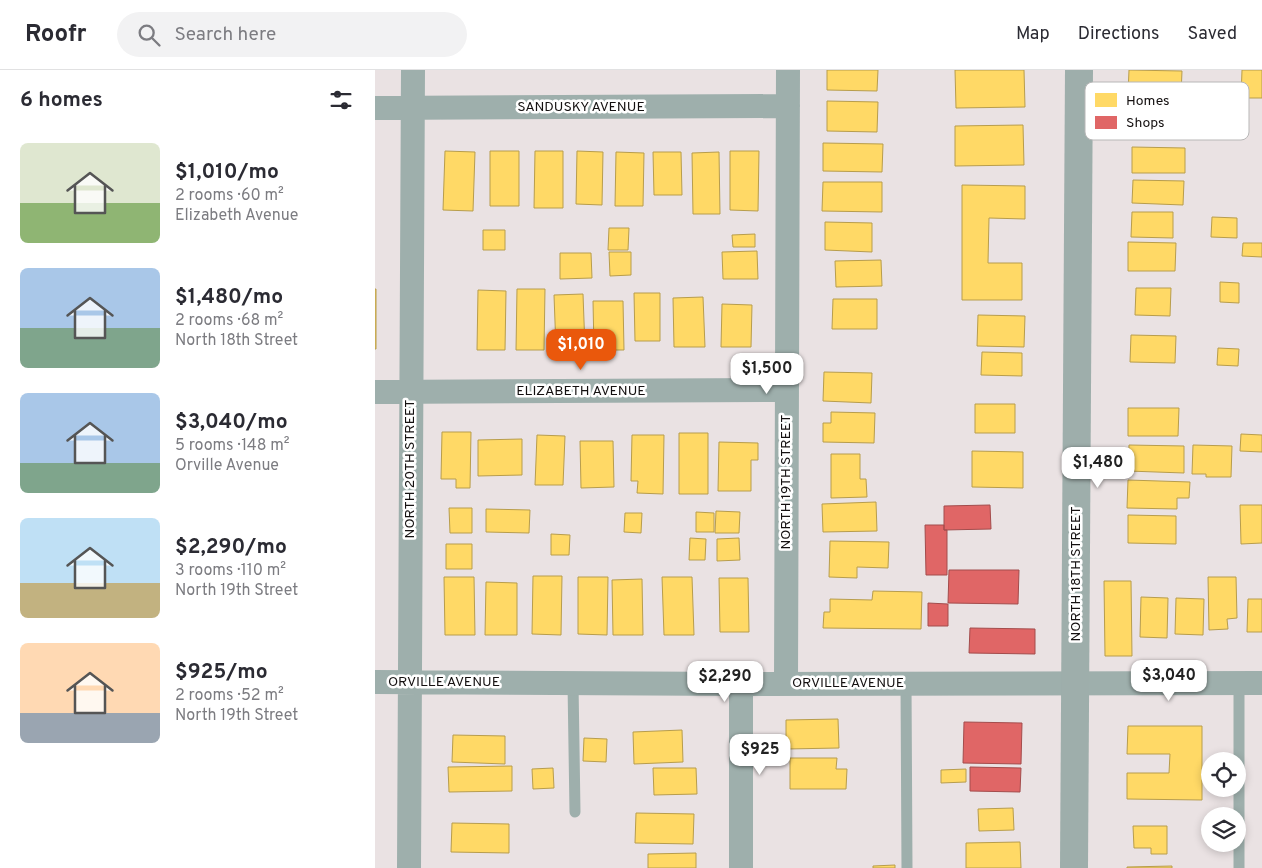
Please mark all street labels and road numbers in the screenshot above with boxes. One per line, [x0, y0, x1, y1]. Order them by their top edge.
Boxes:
street label: SANDUSKY AVENUE [517, 99, 645, 116]
street label: ELIZABETH AVENUE [516, 383, 646, 400]
street label: NORTH 20TH STREET [402, 400, 419, 538]
street label: NORTH 19TH STREET [778, 415, 795, 549]
street label: NORTH 18TH STREET [1068, 506, 1085, 642]
street label: ORVILLE AVENUE [388, 674, 500, 691]
street label: ORVILLE AVENUE [792, 675, 904, 692]

